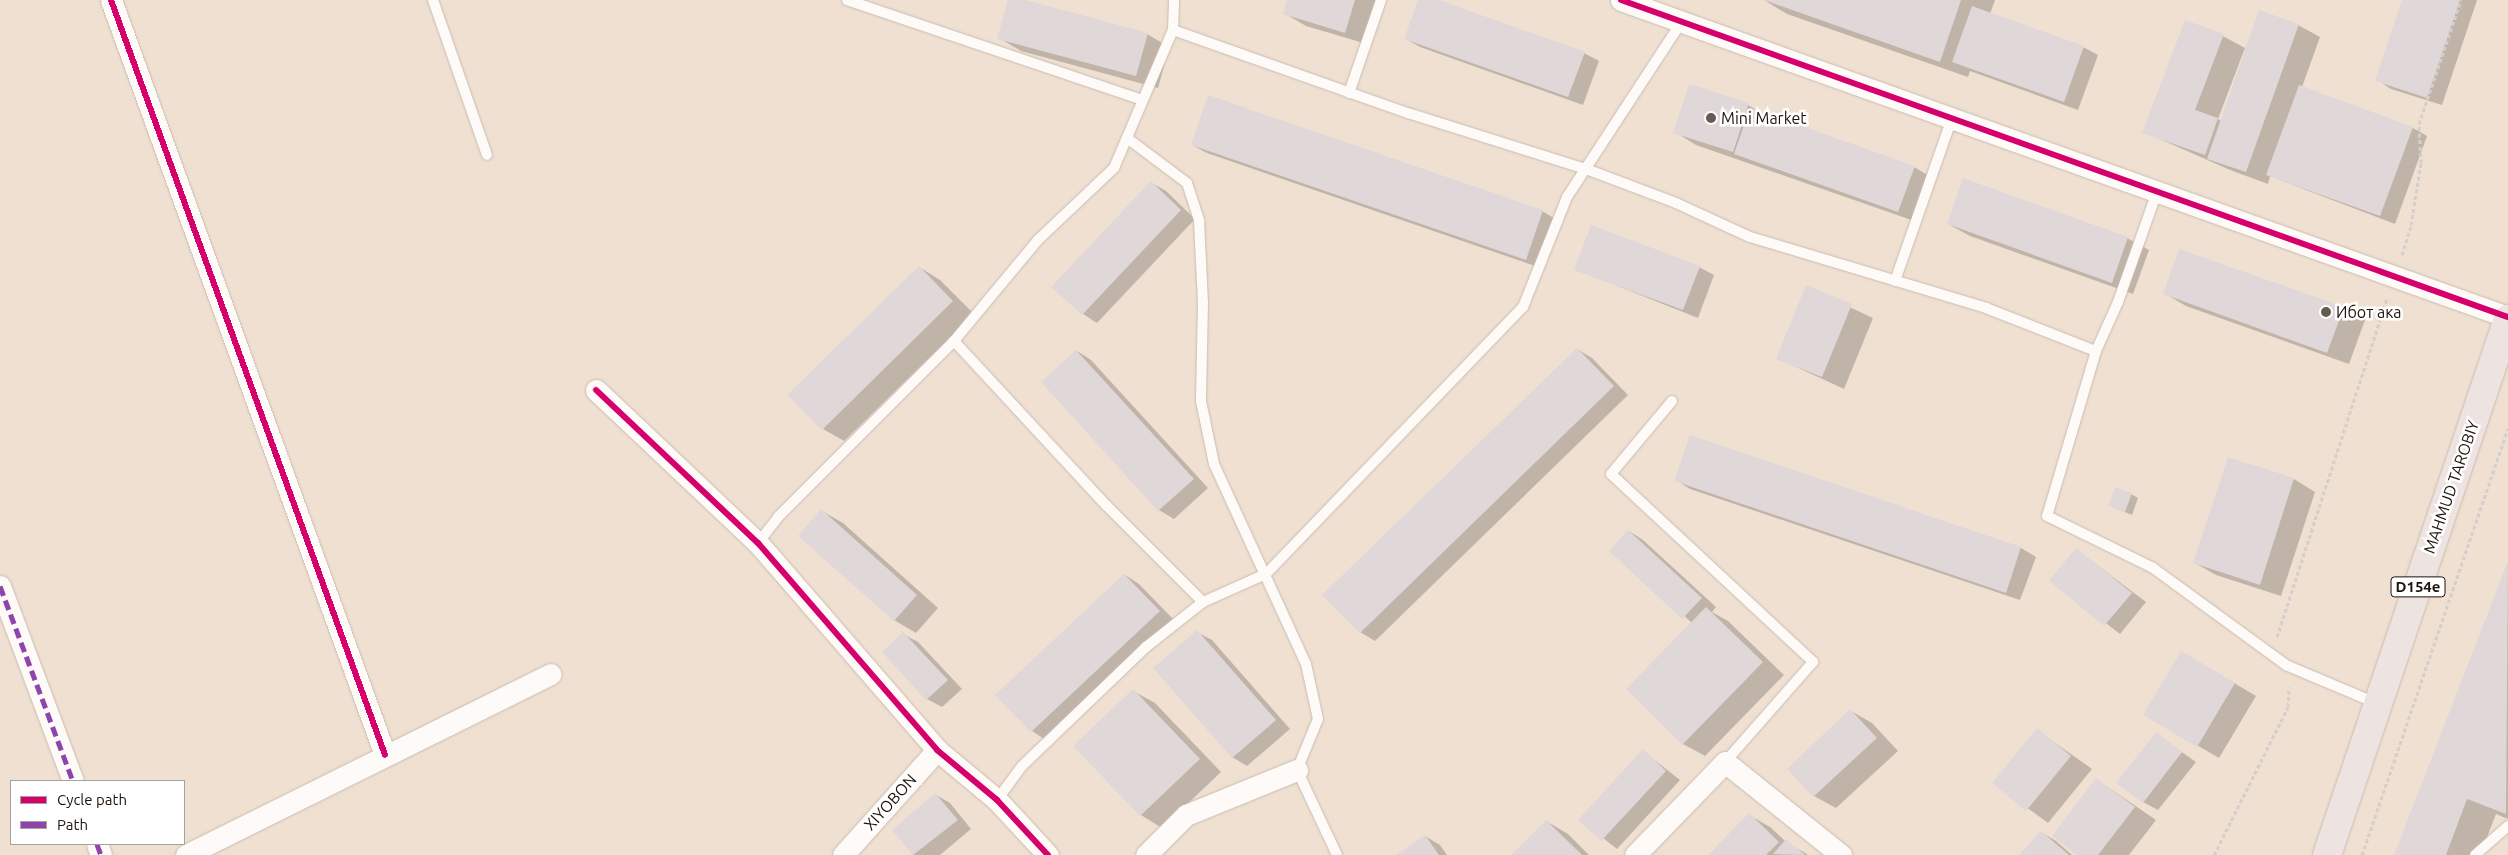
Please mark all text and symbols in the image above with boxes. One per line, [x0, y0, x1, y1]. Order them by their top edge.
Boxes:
place label: Mini Market [1721, 108, 1807, 128]
marker: Mini Market [1705, 112, 1717, 124]
place label: Ибот ака [2336, 302, 2402, 322]
marker: Ибот ака [2320, 306, 2332, 318]
street label: MAHMUD TAROBIY [2419, 418, 2483, 556]
road number: D154e [2390, 574, 2446, 600]
street label: XIYOBON [860, 770, 920, 834]
legend [10, 780, 185, 845]
text: Cycle path [57, 791, 127, 808]
text: Path [57, 816, 88, 833]

